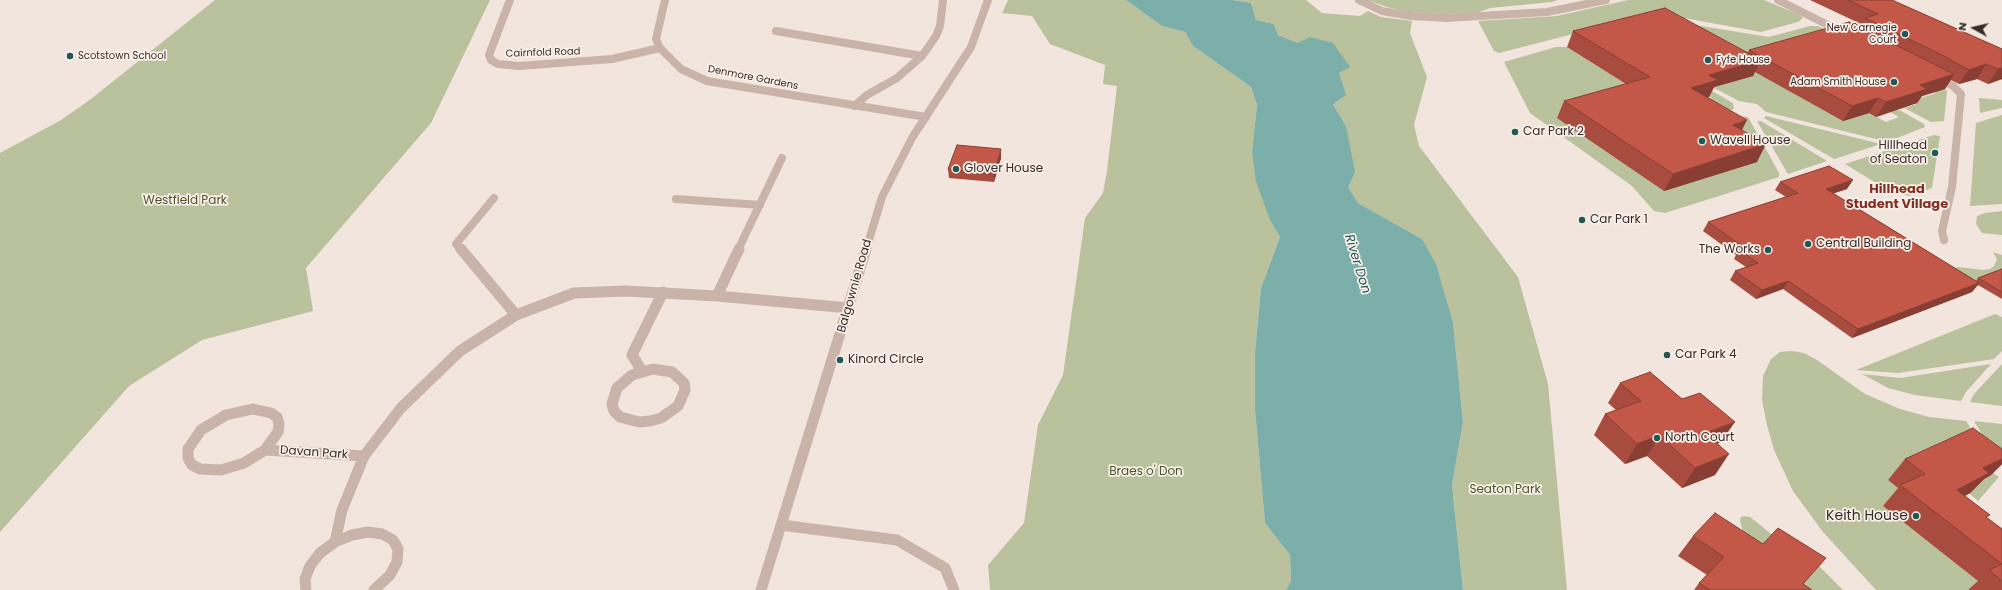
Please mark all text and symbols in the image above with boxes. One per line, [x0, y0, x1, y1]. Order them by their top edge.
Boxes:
north arrow [1954, 8, 1994, 48]
text: N [1954, 21, 1971, 32]
place label: New Carnegie Court [1827, 22, 1897, 46]
marker: New Carnegie Court [1900, 29, 1910, 39]
street label: Cairnfold Road [505, 46, 581, 60]
place label: Scotstown School [78, 50, 166, 62]
marker: Scotstown School [65, 51, 75, 61]
place label: Fyfe House [1716, 54, 1770, 66]
marker: Fyfe House [1703, 55, 1713, 65]
street label: Denmore Gardens [707, 63, 799, 93]
place label: Adam Smith House [1790, 76, 1886, 88]
marker: Adam Smith House [1889, 77, 1899, 87]
place label: Car Park 2 [1523, 125, 1584, 139]
marker: Car Park 2 [1510, 127, 1520, 137]
place label: Wavell House [1710, 134, 1790, 148]
marker: Wavell House [1697, 136, 1707, 146]
place label: Hillhead of Seaton [1870, 139, 1927, 167]
marker: Hillhead of Seaton [1930, 148, 1940, 158]
place label: Glover House [964, 162, 1043, 176]
marker: Glover House [951, 164, 961, 174]
district label: Hillhead Student Village [1846, 182, 1948, 213]
park label: Westfield Park [143, 194, 227, 208]
place label: Car Park 1 [1590, 213, 1648, 227]
marker: Car Park 1 [1577, 215, 1587, 225]
water label: River Don [1341, 233, 1373, 295]
place label: Central Building [1816, 237, 1911, 251]
street label: Balgownie Road [835, 238, 875, 334]
marker: Central Building [1803, 239, 1813, 249]
place label: The Works [1699, 243, 1760, 257]
marker: The Works [1763, 245, 1773, 255]
place label: Car Park 4 [1675, 348, 1737, 362]
marker: Car Park 4 [1662, 350, 1672, 360]
place label: Kinord Circle [848, 353, 924, 367]
marker: Kinord Circle [835, 355, 845, 365]
place label: North Court [1665, 431, 1734, 445]
marker: North Court [1652, 433, 1662, 443]
street label: Davan Park [280, 443, 348, 463]
park label: Braes o' Don [1109, 465, 1183, 479]
park label: Seaton Park [1469, 483, 1541, 497]
place label: Keith House [1826, 508, 1908, 524]
marker: Keith House [1911, 511, 1921, 521]

